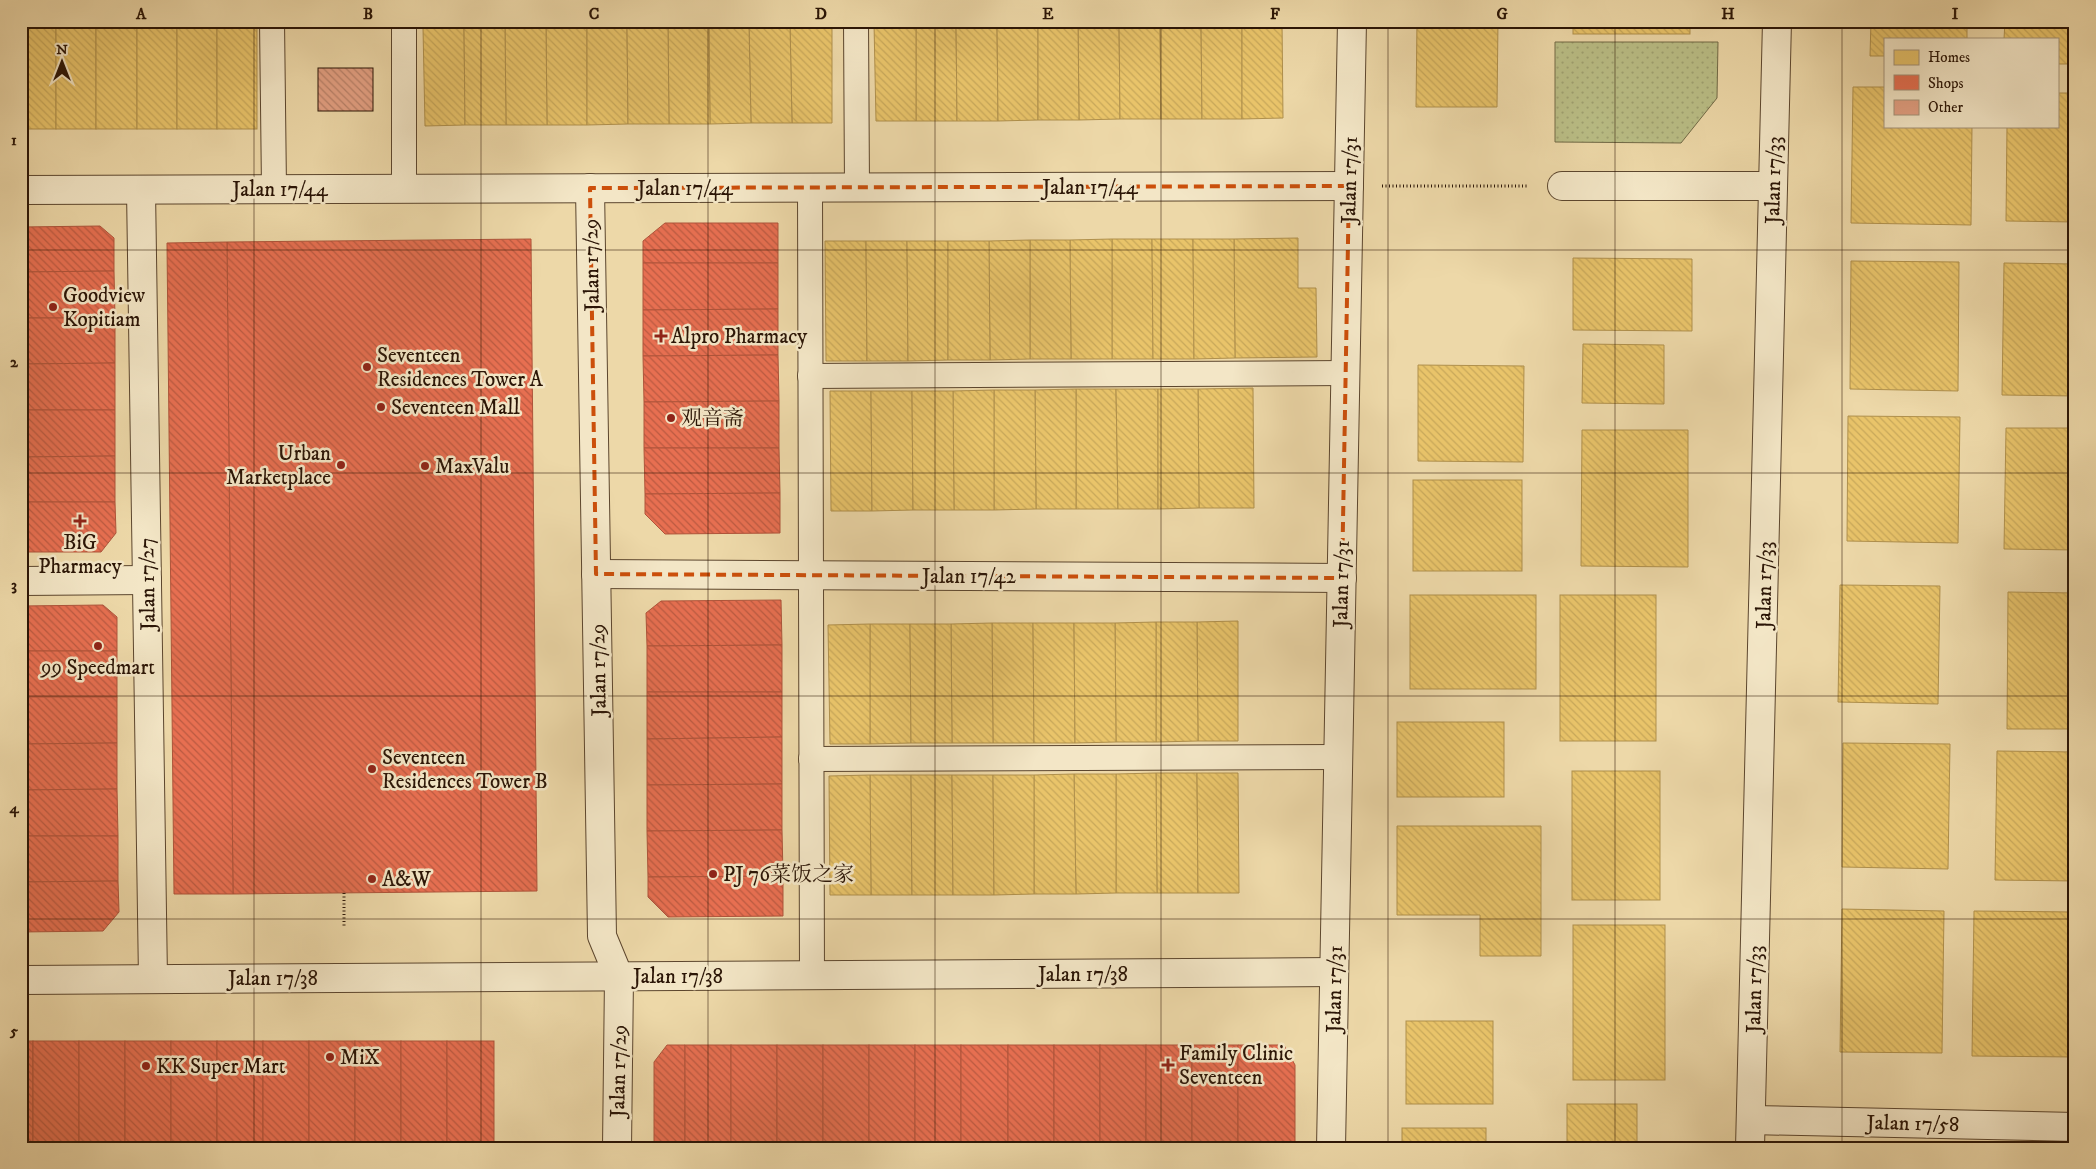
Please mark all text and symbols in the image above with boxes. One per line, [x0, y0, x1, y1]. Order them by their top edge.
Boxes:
text: A [135, 4, 147, 24]
text: B [363, 4, 373, 24]
text: C [589, 4, 599, 24]
text: D [815, 4, 827, 24]
text: E [1042, 4, 1054, 24]
text: F [1270, 4, 1280, 24]
text: G [1496, 4, 1508, 24]
text: H [1721, 4, 1735, 24]
text: I [1952, 4, 1959, 24]
north arrow [38, 38, 88, 88]
legend [1884, 38, 2058, 128]
text: N [56, 41, 68, 59]
text: Homes [1928, 48, 1970, 67]
text: Shops [1928, 74, 1964, 93]
text: Other [1928, 98, 1963, 117]
text: 1 [11, 130, 17, 150]
street label: Jalan 17/31 [1336, 136, 1364, 226]
street label: Jalan 17/33 [1760, 136, 1788, 226]
street label: Jalan 17/44 [1040, 175, 1139, 201]
street label: Jalan 17/44 [635, 176, 734, 202]
street label: Jalan 17/44 [230, 177, 329, 203]
street label: Jalan 17/29 [578, 218, 606, 314]
place label: Goodview Kopitiam [63, 283, 146, 333]
marker: Goodview Kopitiam [47, 301, 59, 313]
place label: Alpro Pharmacy [671, 324, 808, 350]
marker: Alpro Pharmacy [655, 330, 667, 342]
place label: Seventeen Residences Tower A [377, 343, 544, 393]
text: 2 [10, 352, 19, 372]
marker: Seventeen Residences Tower A [361, 361, 373, 373]
place label: Seventeen Mall [391, 395, 520, 421]
marker: Seventeen Mall [375, 401, 387, 413]
place label: 观音斋 [681, 406, 744, 432]
marker: 观音斋 [665, 412, 677, 424]
place label: Urban Marketplace [226, 441, 331, 491]
place label: MaxValu [435, 454, 509, 480]
marker: Urban Marketplace [335, 459, 347, 471]
marker: MaxValu [419, 460, 431, 472]
marker: BiG Pharmacy [74, 515, 86, 527]
place label: BiG Pharmacy [38, 530, 123, 580]
street label: Jalan 17/27 [134, 537, 162, 633]
street label: Jalan 17/31 [1328, 540, 1356, 630]
street label: Jalan 17/33 [1751, 541, 1779, 631]
street label: Jalan 17/42 [920, 564, 1017, 590]
text: 3 [11, 575, 17, 595]
street label: Jalan 17/29 [585, 623, 613, 719]
marker: 99 Speedmart [92, 640, 104, 652]
place label: 99 Speedmart [40, 655, 155, 681]
place label: Seventeen Residences Tower B [382, 745, 548, 795]
marker: Seventeen Residences Tower B [366, 763, 378, 775]
text: 4 [8, 798, 19, 818]
place label: PJ 76菜饭之家 [723, 862, 854, 888]
place label: A&W [382, 867, 432, 893]
marker: PJ 76菜饭之家 [707, 868, 719, 880]
marker: A&W [366, 873, 378, 885]
street label: Jalan 17/31 [1321, 945, 1349, 1035]
street label: Jalan 17/33 [1741, 945, 1769, 1035]
street label: Jalan 17/38 [1036, 962, 1128, 988]
street label: Jalan 17/38 [631, 964, 723, 990]
street label: Jalan 17/38 [226, 966, 318, 992]
text: 5 [9, 1021, 18, 1041]
street label: Jalan 17/29 [605, 1024, 633, 1120]
place label: Family Clinic Seventeen [1179, 1041, 1293, 1091]
place label: MiX [340, 1045, 380, 1071]
marker: MiX [324, 1051, 336, 1063]
place label: KK Super Mart [156, 1054, 286, 1080]
marker: Family Clinic Seventeen [1161, 1058, 1175, 1072]
marker: KK Super Mart [140, 1060, 152, 1072]
street label: Jalan 17/58 [1864, 1110, 1960, 1138]

